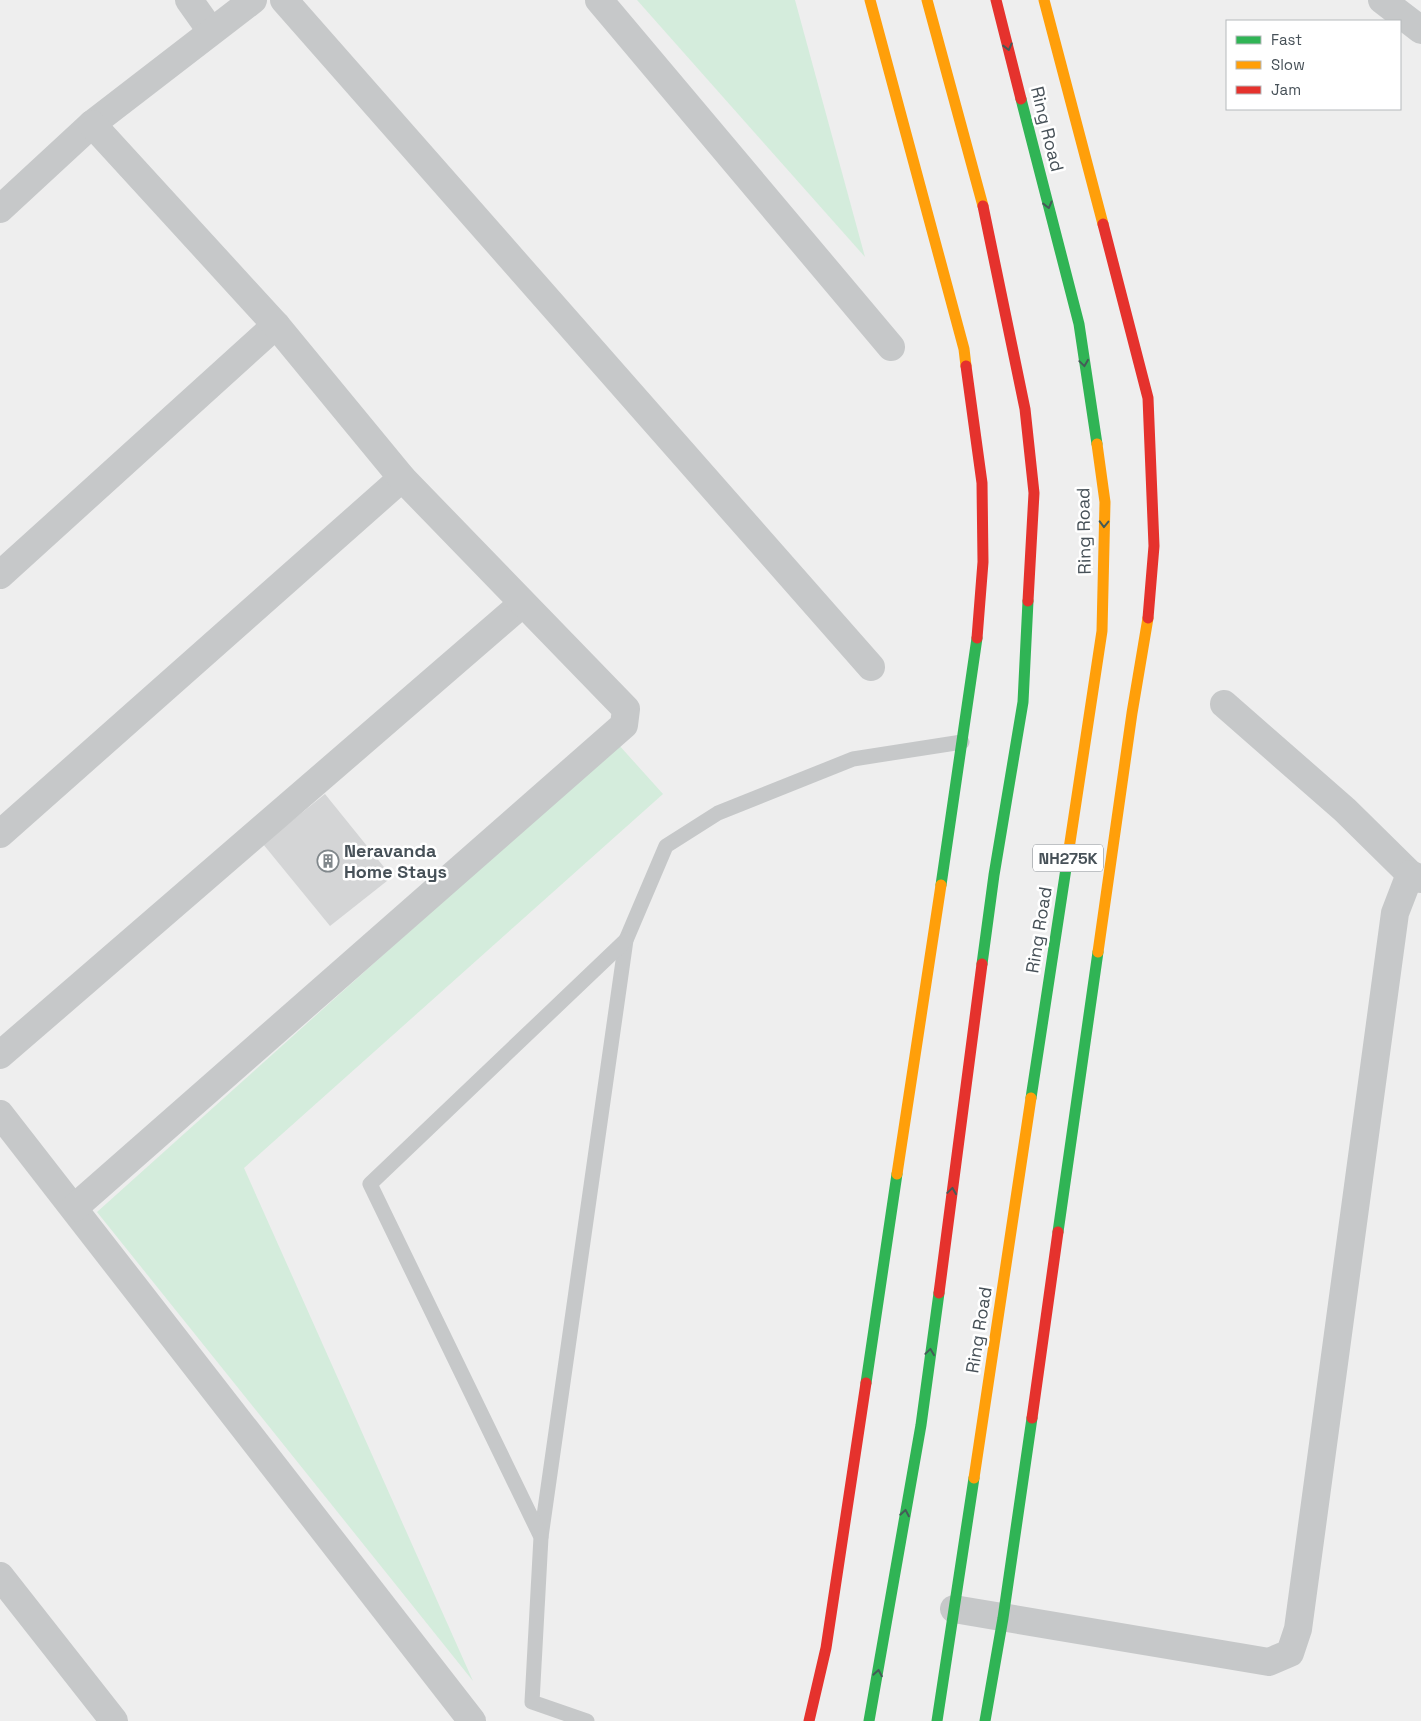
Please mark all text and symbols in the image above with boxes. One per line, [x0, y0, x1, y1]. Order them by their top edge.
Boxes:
legend [1226, 20, 1401, 110]
text: Fast [1271, 30, 1302, 49]
one-way arrow [1002, 43, 1013, 52]
text: Slow [1271, 55, 1305, 74]
text: Jam [1271, 80, 1301, 99]
street label: Ring Road [1026, 84, 1069, 174]
one-way arrow [1042, 200, 1053, 209]
one-way arrow [1079, 359, 1089, 367]
street label: Ring Road [1071, 487, 1096, 575]
one-way arrow [1099, 520, 1109, 528]
place label: Neravanda Home Stays [344, 839, 447, 883]
road number: NH275K [1033, 844, 1103, 871]
building icon: Neravanda Home Stays [316, 849, 340, 873]
street label: Ring Road [1020, 885, 1057, 975]
one-way arrow [946, 1187, 957, 1195]
street label: Ring Road [960, 1285, 997, 1375]
one-way arrow [925, 1348, 935, 1357]
one-way arrow [900, 1508, 910, 1517]
one-way arrow [872, 1669, 882, 1677]

